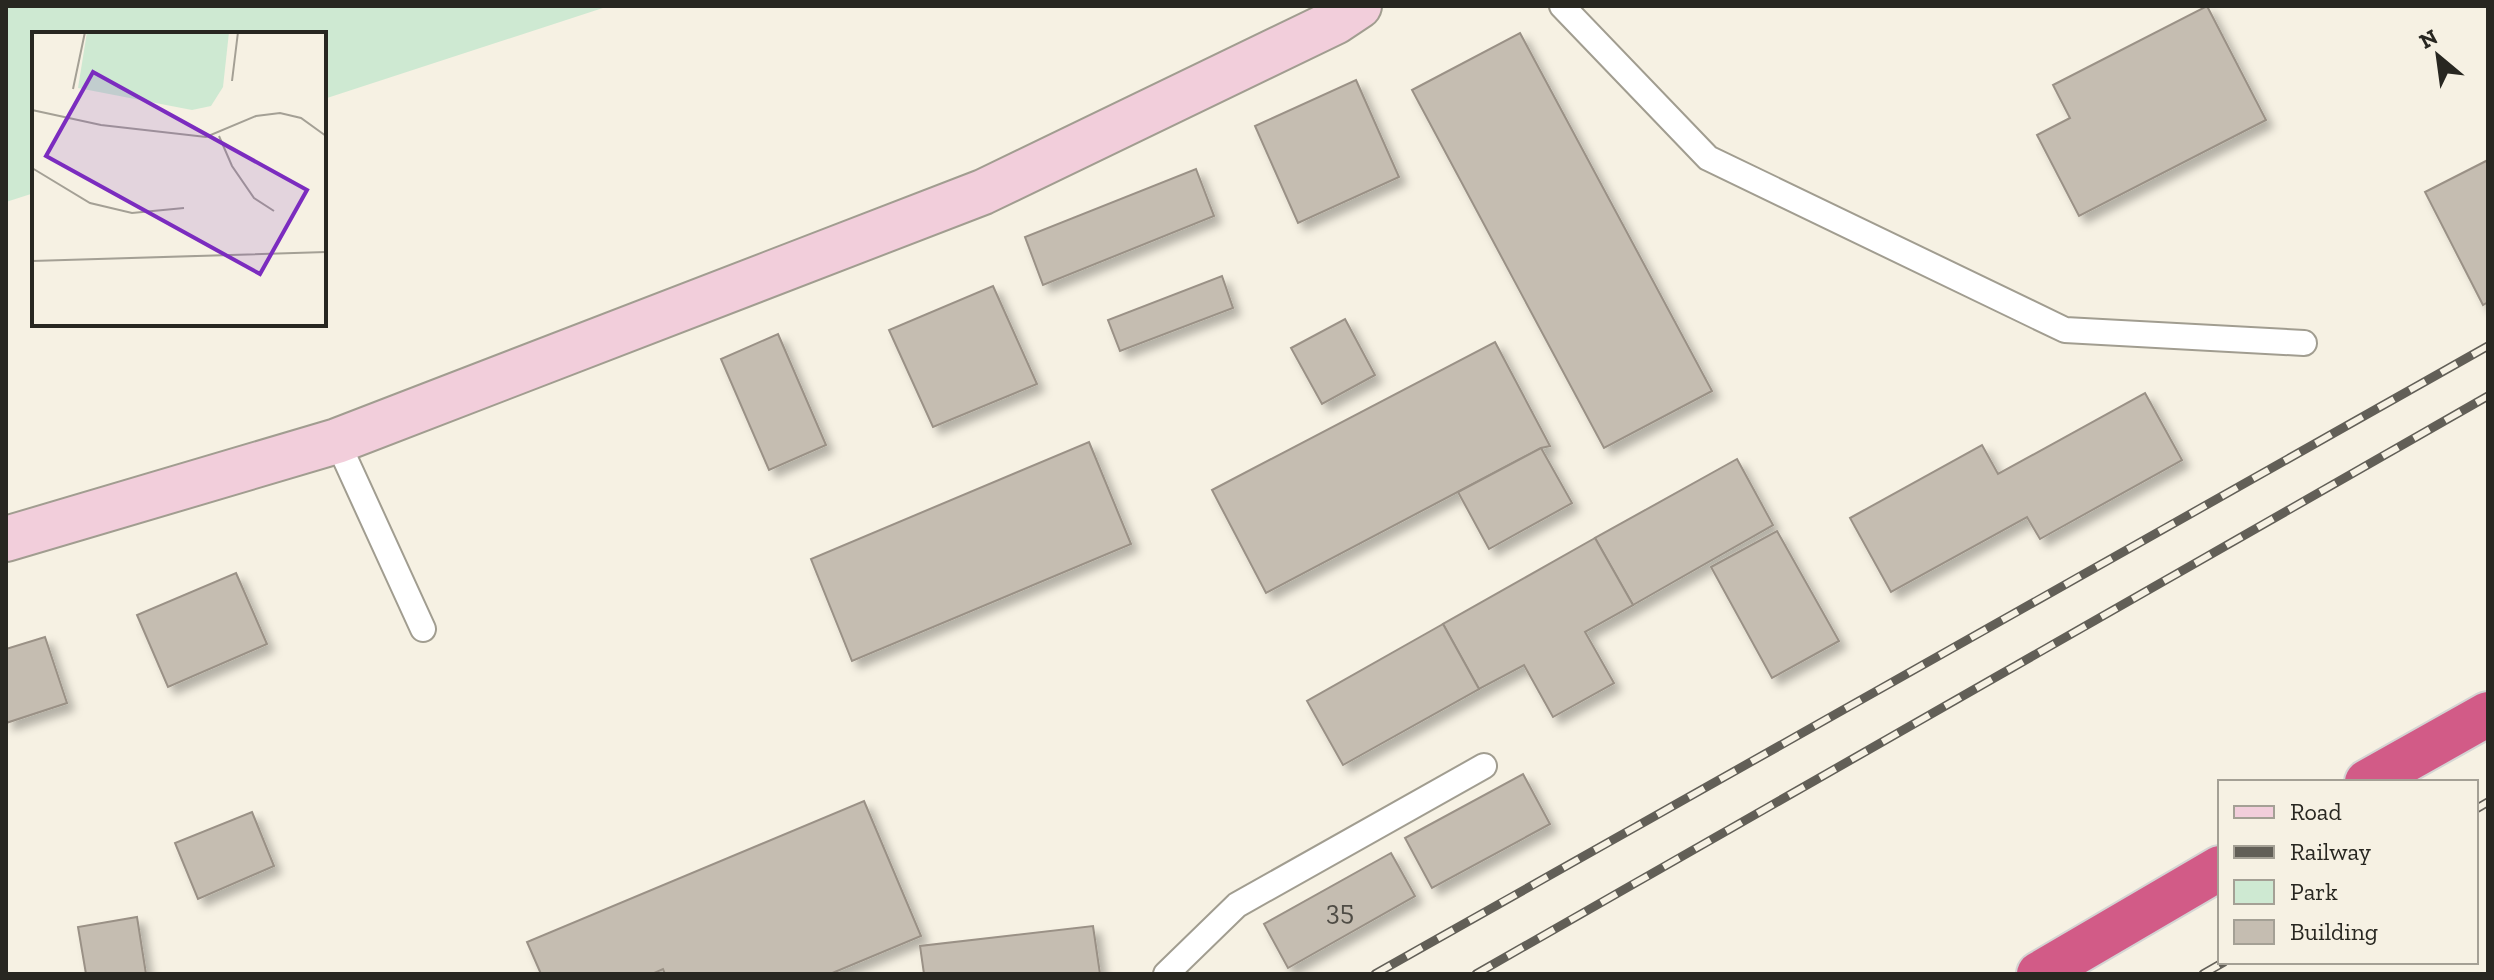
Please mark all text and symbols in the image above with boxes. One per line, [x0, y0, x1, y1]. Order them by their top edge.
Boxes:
north arrow [2398, 16, 2478, 96]
text: N [2415, 23, 2443, 55]
inset map [32, 32, 326, 326]
legend [2218, 780, 2478, 964]
text: Road [2290, 797, 2342, 826]
text: Railway [2290, 837, 2372, 866]
text: Park [2290, 877, 2338, 906]
house number: 35 [1326, 894, 1354, 927]
text: Building [2290, 917, 2378, 946]

